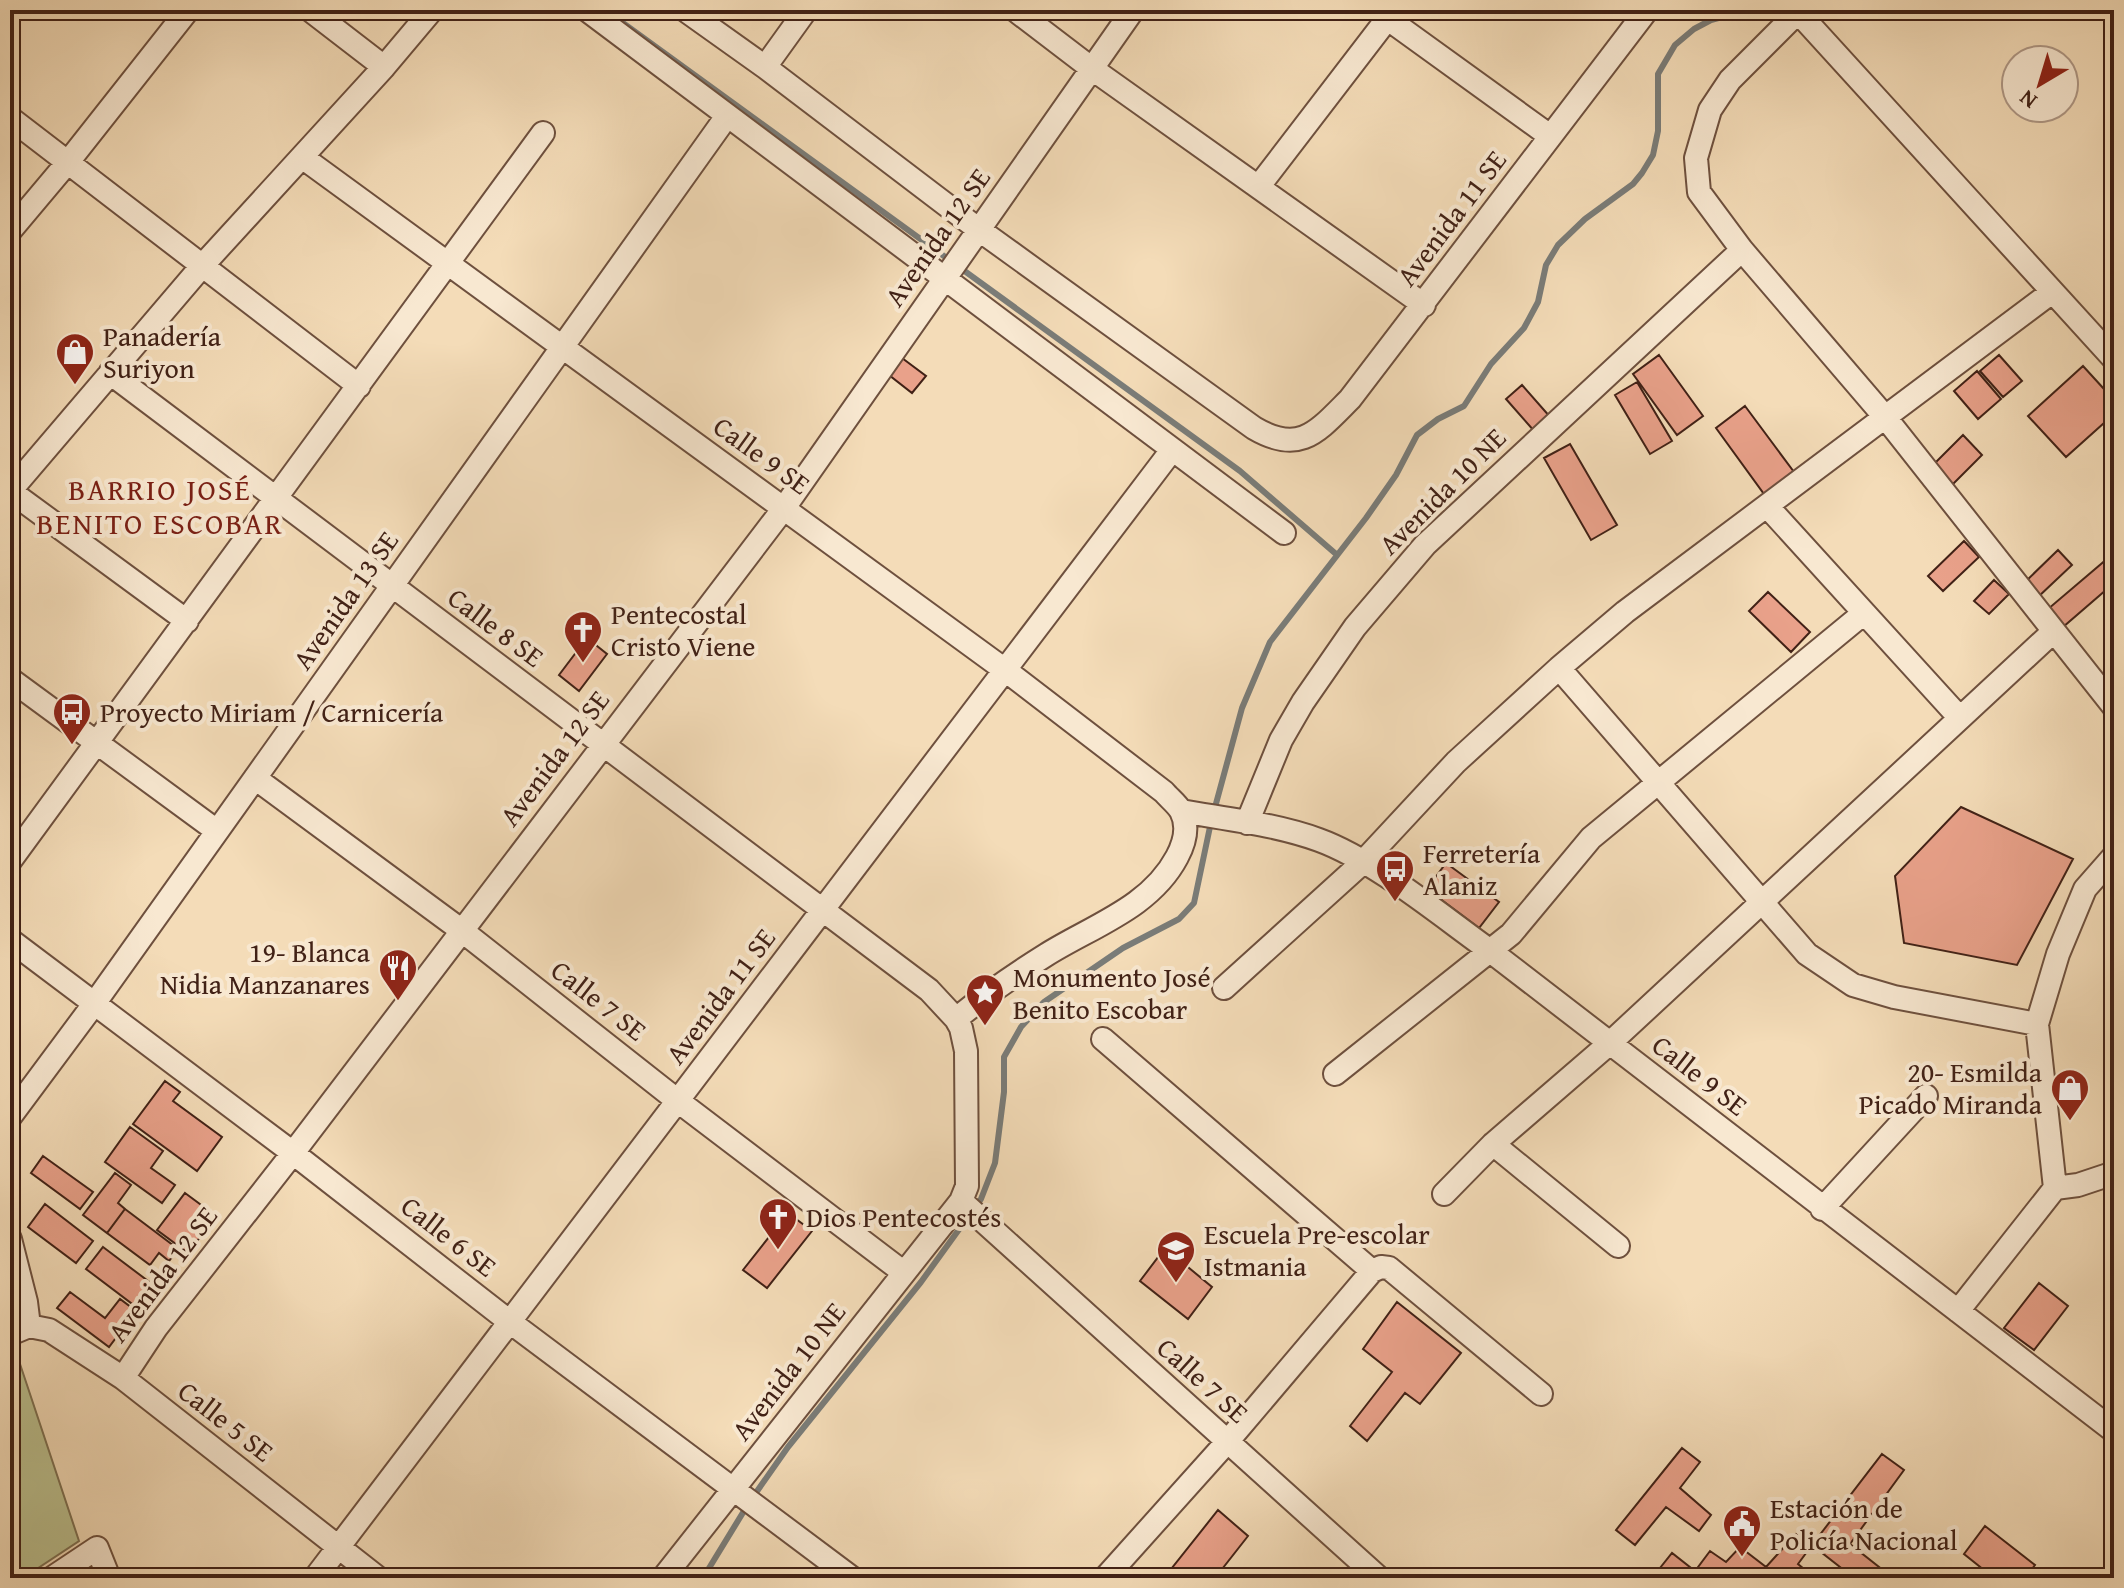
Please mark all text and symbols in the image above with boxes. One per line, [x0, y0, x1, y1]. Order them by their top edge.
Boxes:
north arrow [2000, 44, 2080, 124]
text: N [2012, 82, 2043, 117]
street label: Avenida 11 SE [1386, 141, 1515, 294]
street label: Avenida 12 SE [874, 159, 1000, 314]
place label: Panadería Suriyon [103, 315, 222, 388]
shop icon: Panadería Suriyon [54, 331, 96, 386]
street label: Calle 9 SE [705, 405, 819, 504]
street label: Avenida 10 NE [1369, 418, 1515, 564]
district label: BARRIO JOSÉ BENITO ESCOBAR [36, 467, 284, 545]
street label: Avenida 13 SE [282, 522, 408, 677]
street label: Calle 8 SE [440, 577, 553, 676]
place label: Pentecostal Cristo Viene [611, 593, 755, 666]
church icon: Pentecostal Cristo Viene [562, 609, 604, 664]
street label: Avenida 12 SE [489, 681, 618, 834]
bus stop icon: Proyecto Miriam / Carnicería [51, 691, 93, 746]
place label: Proyecto Miriam / Carnicería [100, 691, 444, 732]
place label: Ferretería Alaniz [1423, 832, 1541, 905]
bus stop icon: Ferretería Alaniz [1374, 848, 1416, 903]
street label: Avenida 11 SE [655, 919, 784, 1072]
place label: 19- Blanca Nidia Manzanares [160, 931, 371, 1004]
restaurant icon: 19- Blanca Nidia Manzanares [377, 947, 419, 1002]
street label: Calle 7 SE [543, 949, 656, 1050]
place label: Monumento José Benito Escobar [1013, 956, 1211, 1029]
place icon: Monumento José Benito Escobar [964, 972, 1006, 1027]
street label: Calle 9 SE [1644, 1024, 1757, 1125]
place label: 20- Esmilda Picado Miranda [1859, 1051, 2043, 1124]
shop icon: 20- Esmilda Picado Miranda [2049, 1067, 2091, 1122]
street label: Calle 6 SE [393, 1185, 506, 1286]
church icon: Dios Pentecostés [757, 1196, 799, 1251]
place label: Dios Pentecostés [806, 1196, 1001, 1237]
street label: Avenida 12 SE [97, 1197, 226, 1350]
place label: Escuela Pre-escolar Istmania [1204, 1213, 1430, 1286]
school or university icon: Escuela Pre-escolar Istmania [1155, 1229, 1197, 1284]
street label: Avenida 10 NE [720, 1293, 855, 1449]
street label: Calle 7 SE [1148, 1327, 1258, 1432]
street label: Calle 5 SE [170, 1370, 283, 1471]
place label: Estación de Policía Nacional [1770, 1487, 1958, 1560]
public building icon: Estación de Policía Nacional [1721, 1503, 1763, 1558]

